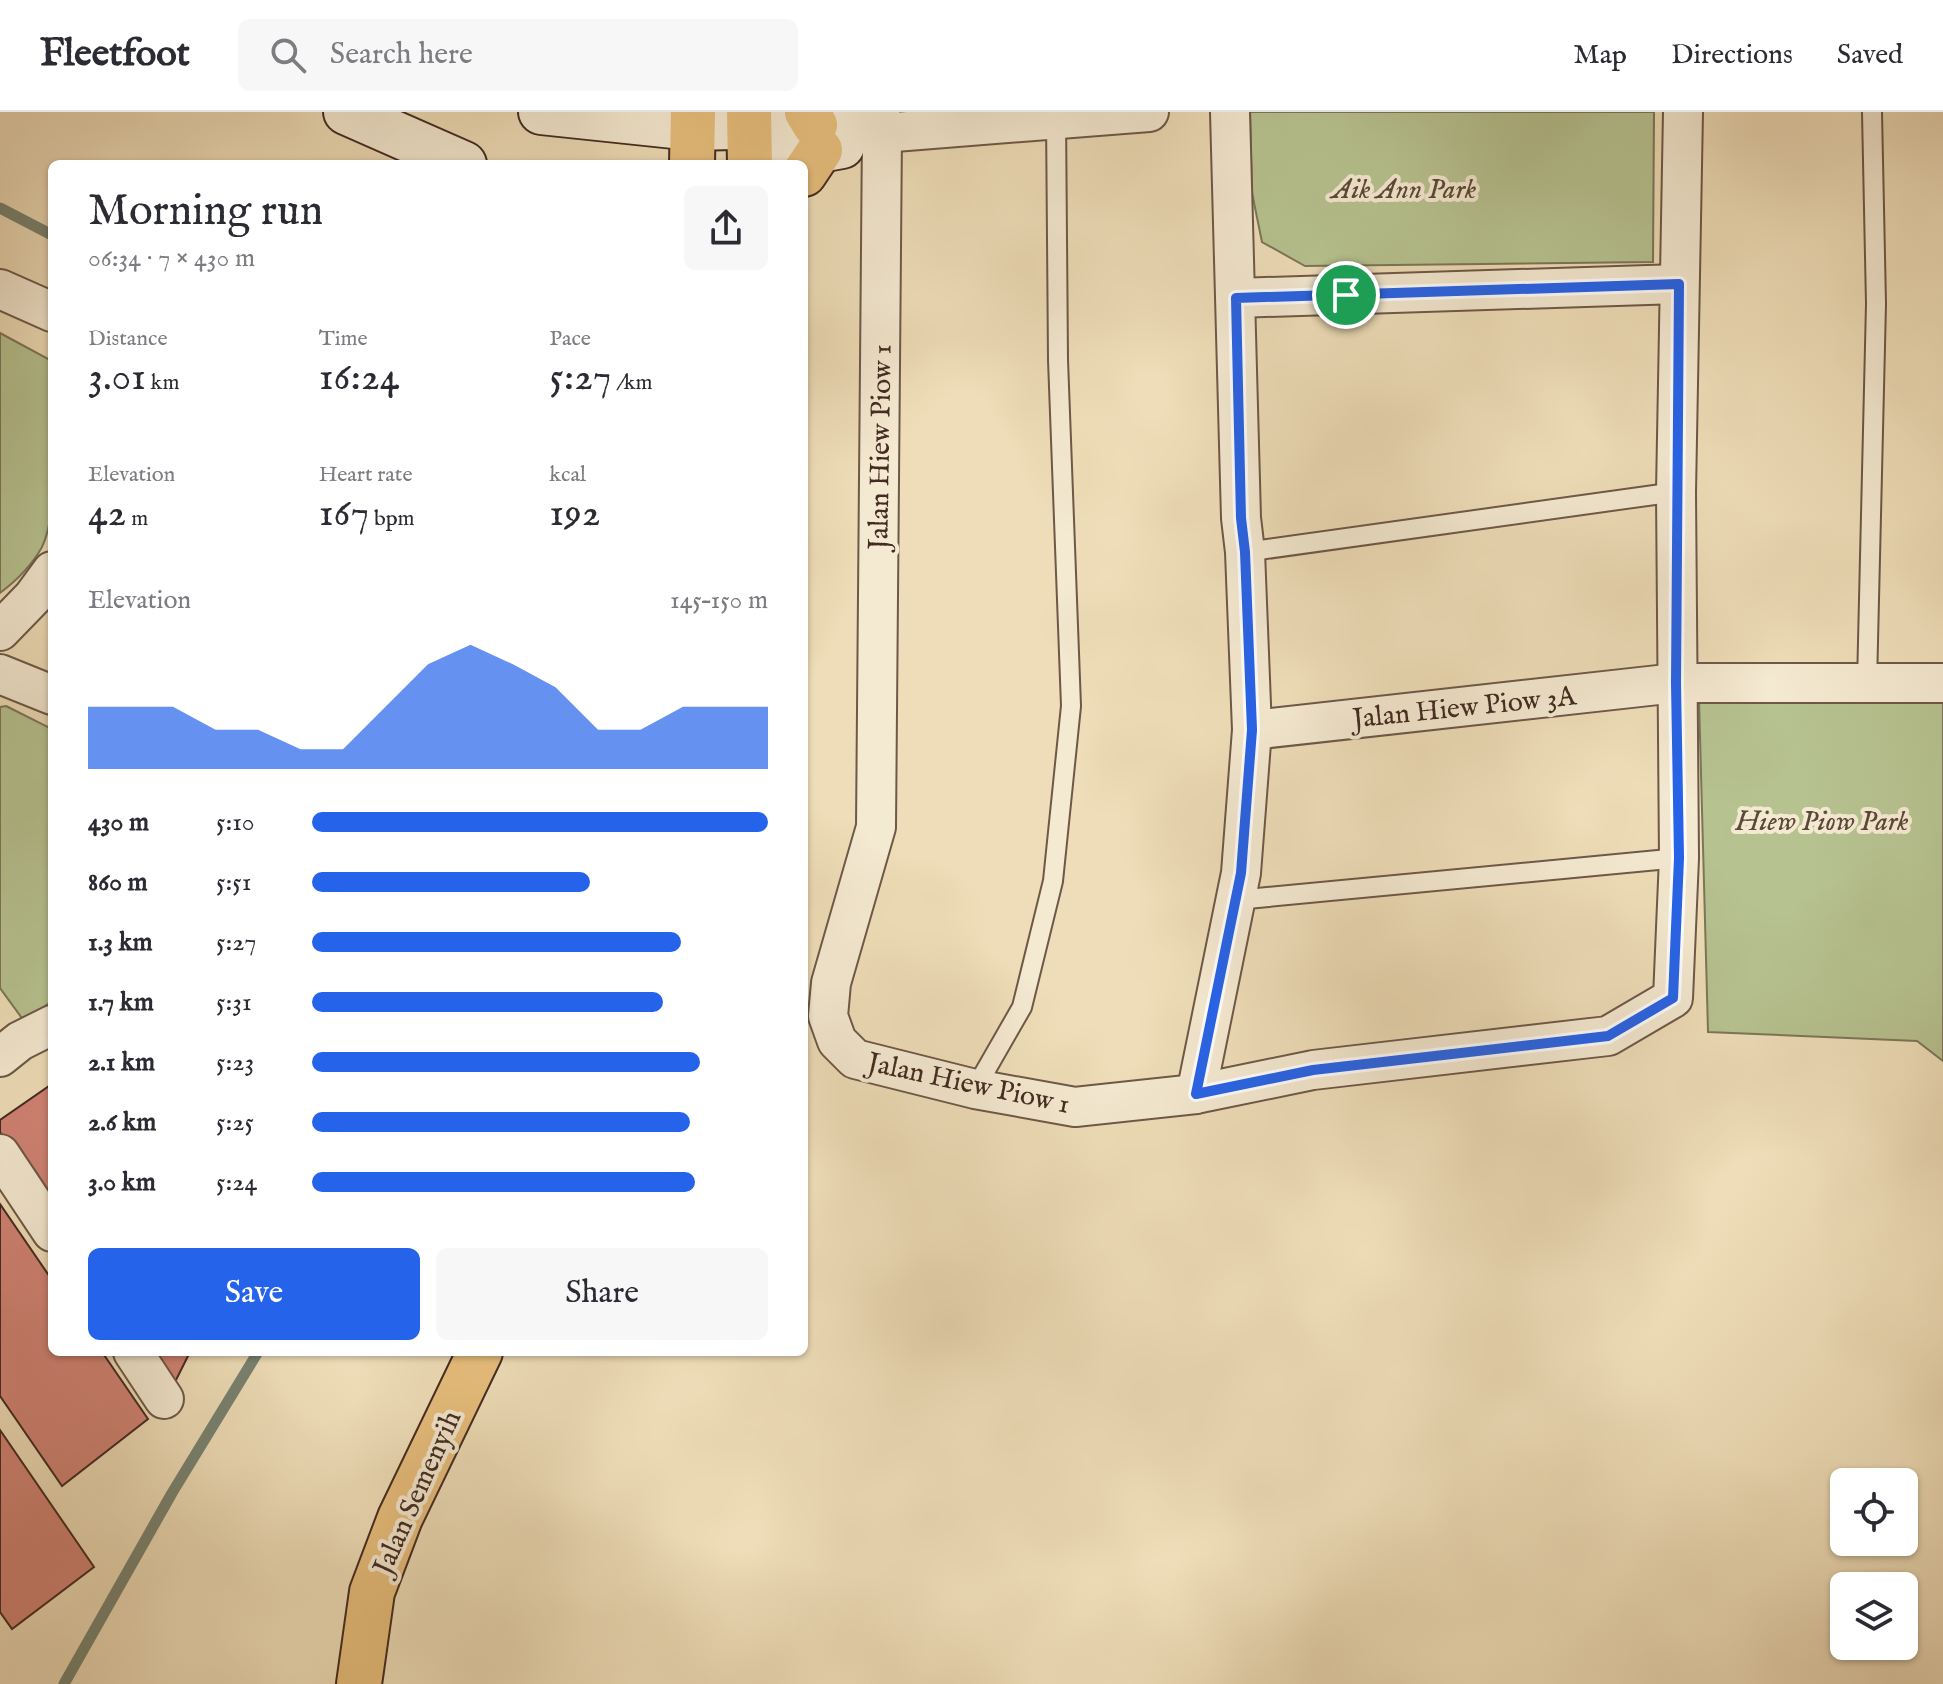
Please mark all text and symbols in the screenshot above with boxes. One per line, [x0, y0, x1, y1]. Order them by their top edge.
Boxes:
search box [238, 19, 798, 91]
text: Fleetfoot [40, 31, 190, 79]
icon: search [266, 33, 310, 77]
text: Search here [330, 36, 473, 74]
text: Map [1573, 38, 1627, 73]
text: Directions [1671, 38, 1793, 73]
text: Saved [1837, 38, 1903, 73]
park label: Aik Ann Park [1329, 173, 1476, 208]
text: Morning run [88, 184, 323, 240]
button: share [684, 186, 768, 270]
text: 06:34 · 7 × 430 m [88, 242, 255, 275]
pin [1312, 261, 1380, 329]
icon: arrive [1324, 273, 1368, 317]
text: Distance [88, 325, 168, 353]
text: Time [319, 325, 368, 353]
text: Pace [549, 325, 591, 353]
street label: Jalan Hiew Piow 1 [862, 344, 901, 553]
text: 3.01 [88, 353, 146, 404]
text: 16:24 [319, 353, 399, 404]
text: 5:27 [549, 353, 611, 404]
text: km [146, 369, 179, 397]
text: /km [611, 369, 652, 397]
text: Elevation [88, 461, 175, 489]
text: Heart rate [319, 461, 413, 489]
text: kcal [549, 461, 586, 489]
text: 42 [88, 489, 126, 540]
text: 167 [319, 489, 369, 540]
text: 192 [549, 489, 600, 540]
text: m [126, 505, 148, 533]
text: bpm [369, 505, 415, 533]
text: Elevation [88, 584, 191, 617]
text: 145–150 m [670, 584, 768, 617]
street label: Jalan Hiew Piow 3A [1348, 679, 1579, 738]
park label: Hiew Piow Park [1734, 805, 1909, 840]
text: 430 m [88, 806, 149, 839]
text: 5:10 [216, 806, 255, 839]
text: 860 m [88, 866, 148, 899]
text: 5:51 [216, 866, 251, 899]
text: 1.3 km [88, 926, 153, 959]
text: 5:27 [216, 926, 256, 959]
text: 1.7 km [88, 986, 154, 1019]
text: 5:31 [216, 986, 252, 1019]
street label: Jalan Hiew Piow 1 [861, 1045, 1073, 1123]
text: 2.1 km [88, 1046, 155, 1079]
text: 5:23 [216, 1046, 254, 1079]
text: 2.6 km [88, 1106, 156, 1139]
text: 5:25 [216, 1106, 254, 1139]
text: 3.0 km [88, 1166, 156, 1199]
text: 5:24 [216, 1166, 257, 1199]
button: Save [88, 1248, 420, 1340]
button: Share [436, 1248, 768, 1340]
street label: Jalan Semenyih [365, 1405, 470, 1583]
map controls [1830, 1468, 1918, 1660]
button: locate [1830, 1468, 1918, 1556]
button: layers [1830, 1572, 1918, 1660]

